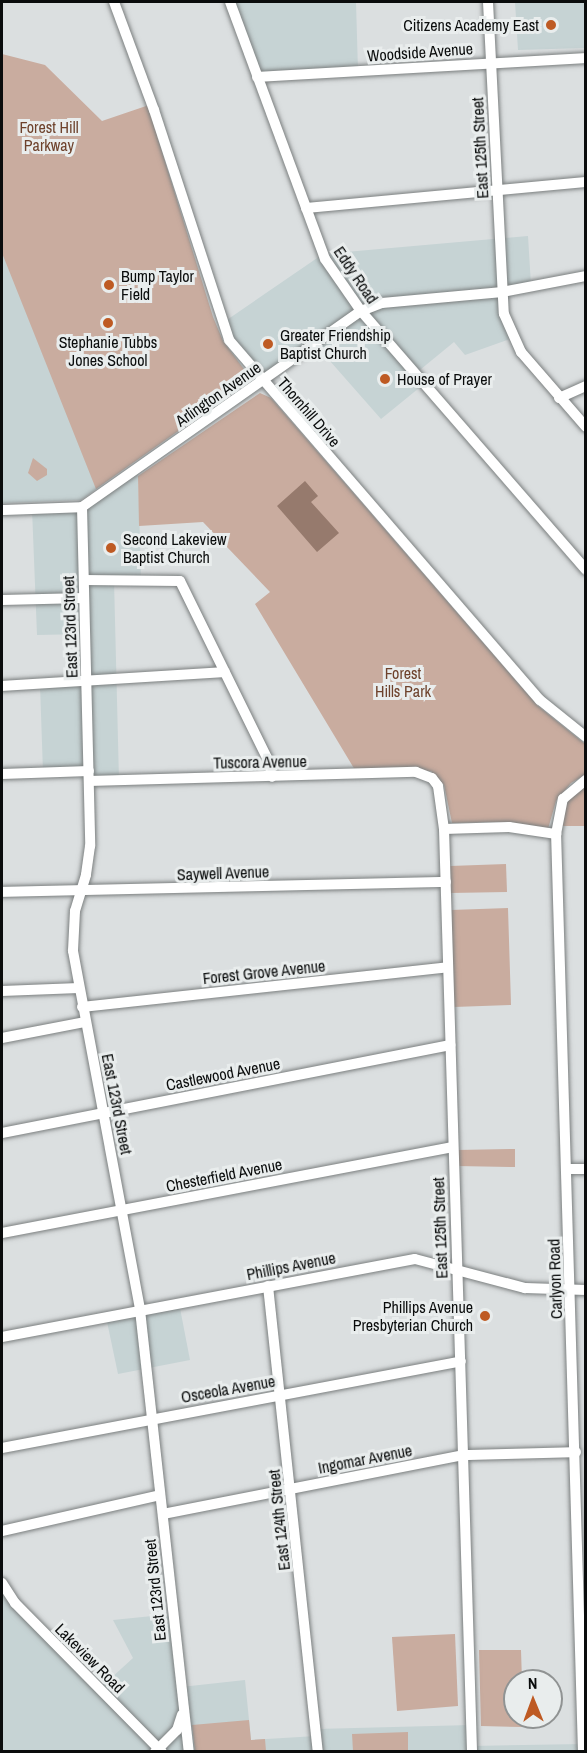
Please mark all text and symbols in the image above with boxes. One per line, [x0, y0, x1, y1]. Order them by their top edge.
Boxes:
place label: Citizens Academy East [403, 15, 539, 35]
marker: Citizens Academy East [544, 18, 558, 32]
street label: Woodside Avenue [366, 39, 474, 65]
street label: East 125th Street [468, 97, 492, 199]
park label: Forest Hill Parkway [19, 117, 79, 155]
street label: Eddy Road [330, 243, 382, 307]
place label: Bump Taylor Field [121, 266, 194, 304]
marker: Bump Taylor Field [102, 278, 116, 292]
marker: Stephanie Tubbs Jones School [101, 316, 115, 330]
place label: Greater Friendship Baptist Church [280, 325, 391, 363]
place label: Stephanie Tubbs Jones School [59, 332, 157, 370]
marker: Greater Friendship Baptist Church [261, 337, 275, 351]
street label: Arlington Avenue [171, 357, 265, 431]
place label: House of Prayer [397, 369, 492, 389]
marker: House of Prayer [378, 372, 392, 386]
street label: Thornhill Drive [274, 373, 344, 451]
place label: Second Lakeview Baptist Church [123, 529, 227, 567]
marker: Second Lakeview Baptist Church [104, 541, 118, 555]
street label: East 123rd Street [59, 576, 81, 678]
park label: Forest Hills Park [375, 663, 431, 701]
street label: Tuscora Avenue [213, 752, 307, 772]
street label: Saywell Avenue [176, 862, 270, 884]
street label: Forest Grove Avenue [201, 956, 327, 988]
street label: East 123rd Street [98, 1052, 136, 1156]
street label: Castlewood Avenue [164, 1053, 282, 1095]
street label: Chesterfield Avenue [164, 1154, 284, 1196]
street label: East 125th Street [429, 1177, 451, 1279]
street label: Carlyon Road [544, 1239, 566, 1319]
street label: Phillips Avenue [245, 1248, 337, 1284]
place label: Phillips Avenue Presbyterian Church [353, 1297, 473, 1335]
marker: Phillips Avenue Presbyterian Church [478, 1309, 492, 1323]
street label: Osceola Avenue [179, 1371, 277, 1407]
street label: Ingomar Avenue [316, 1440, 414, 1478]
street label: East 124th Street [264, 1469, 294, 1571]
street label: East 123rd Street [140, 1538, 170, 1642]
street label: Lakeview Road [51, 1619, 129, 1697]
north arrow [503, 1669, 563, 1729]
text: N [528, 1672, 538, 1694]

